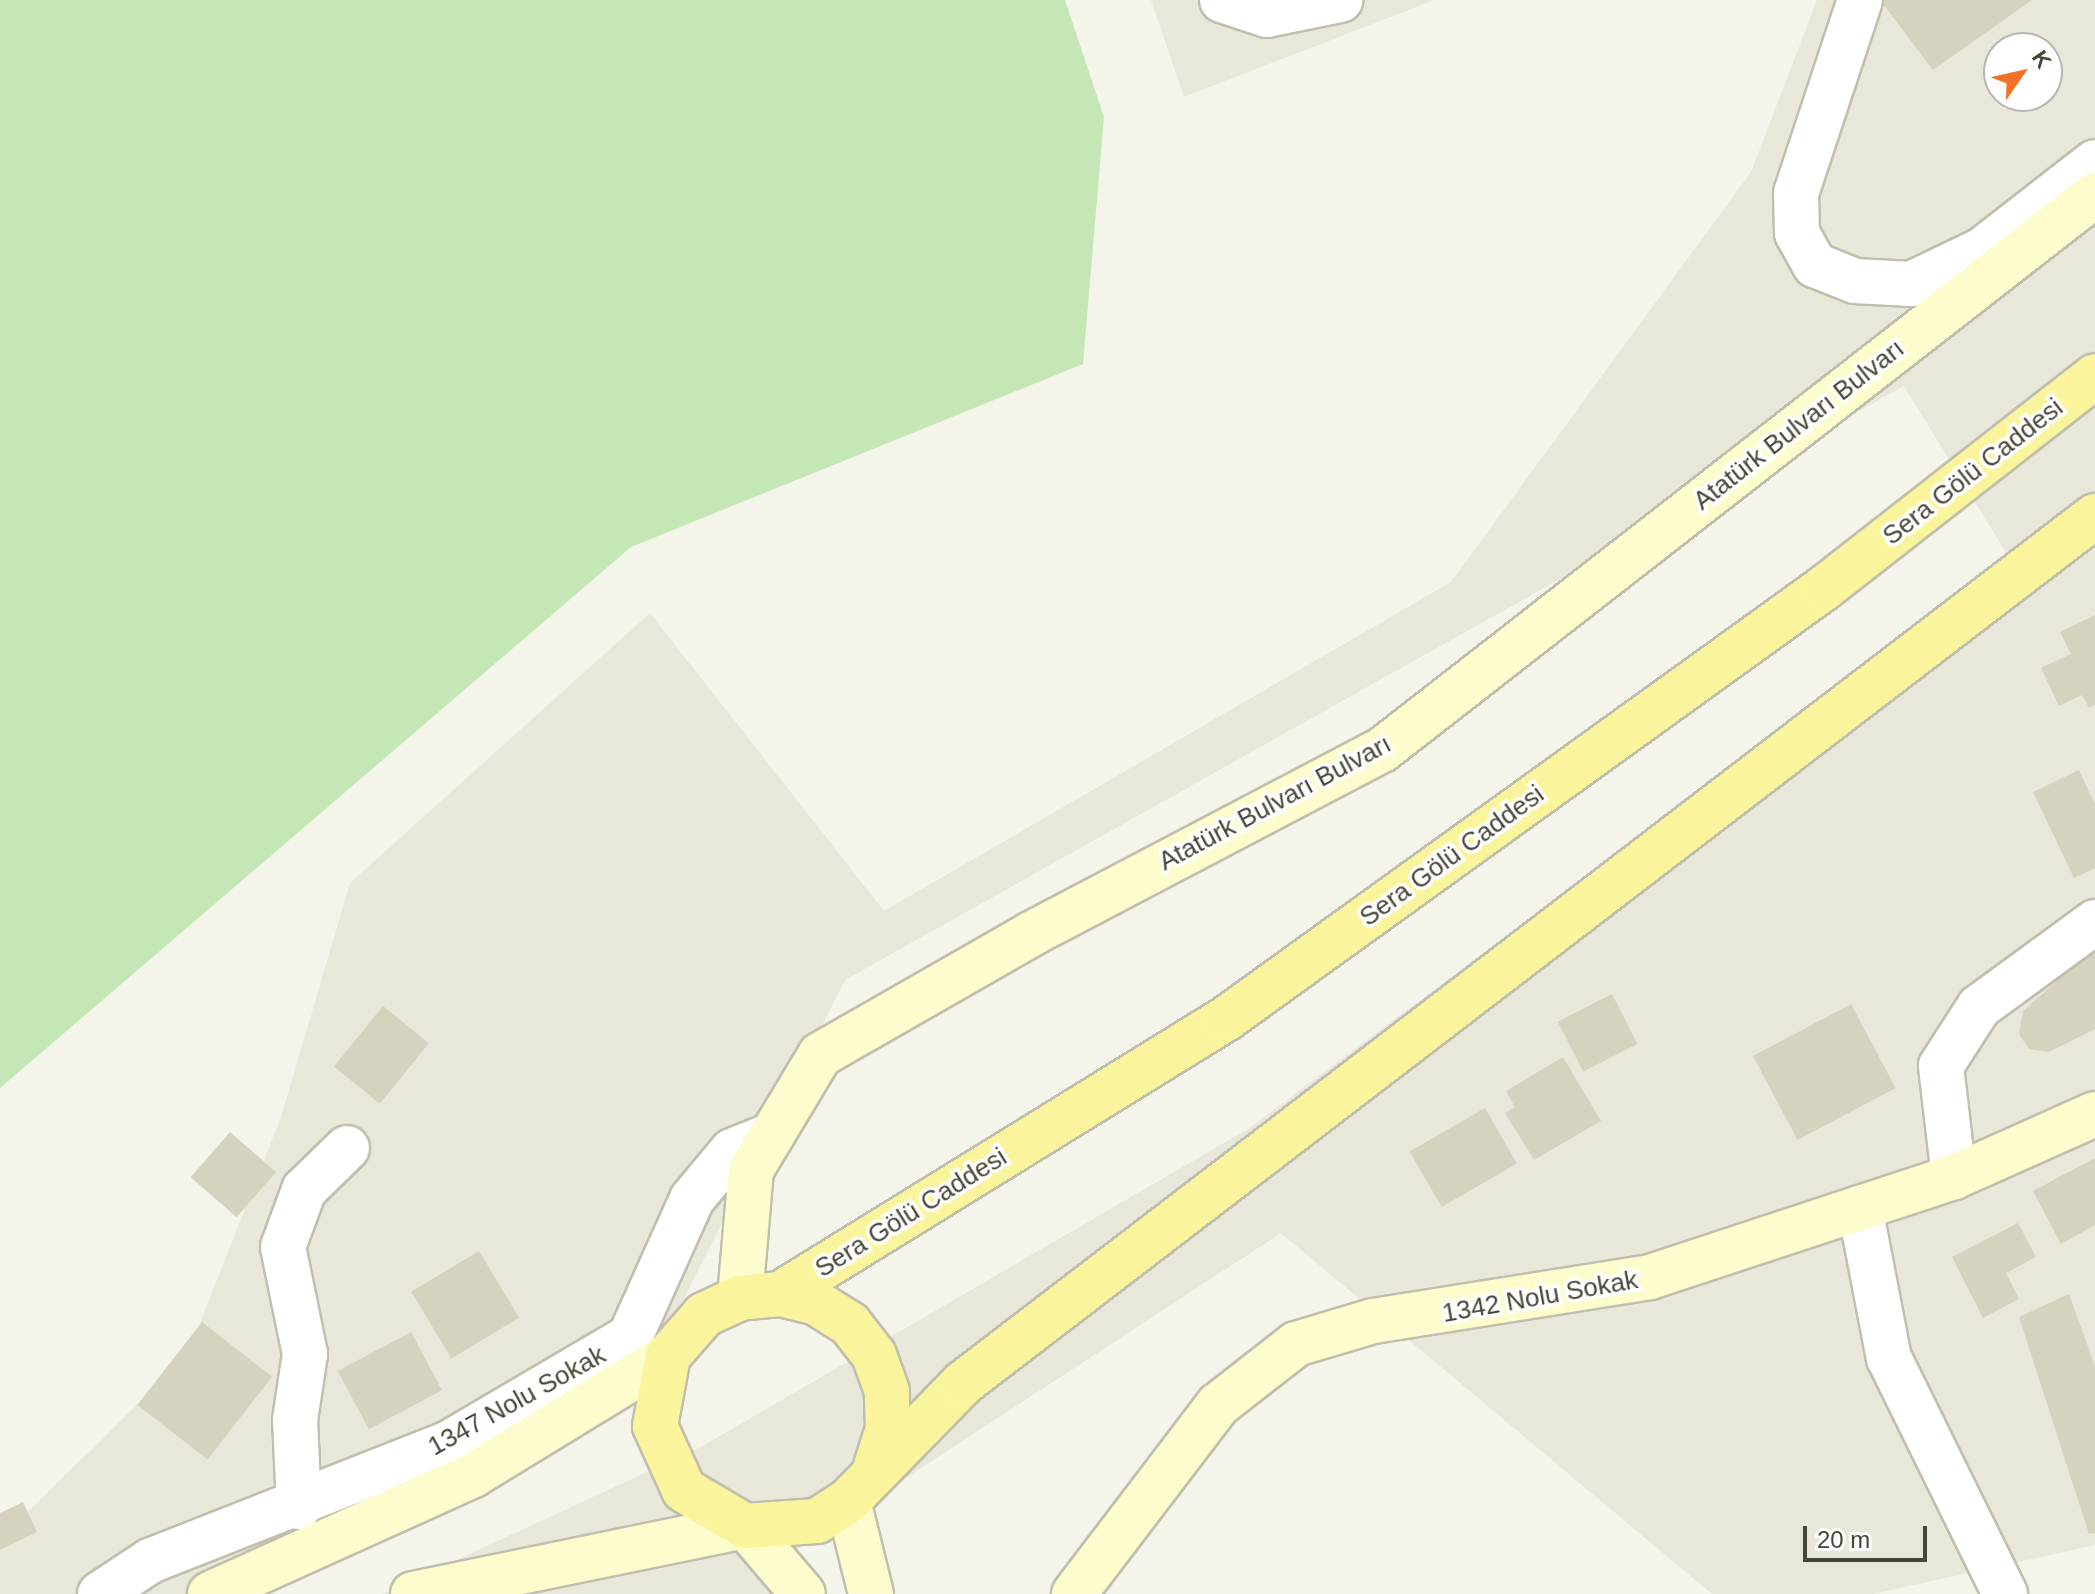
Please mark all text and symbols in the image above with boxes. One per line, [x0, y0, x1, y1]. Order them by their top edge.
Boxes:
north arrow [1983, 32, 2063, 112]
text: K [2027, 46, 2056, 73]
street label: Atatürk Bulvarı Bulvarı [1687, 333, 1911, 517]
street label: Sera Gölü Caddesi [1877, 392, 2069, 552]
street label: Atatürk Bulvarı Bulvarı [1153, 729, 1397, 877]
street label: Sera Gölü Caddesi [1354, 779, 1550, 933]
street label: Sera Gölü Caddesi [810, 1142, 1012, 1284]
street label: 1342 Nolu Sokak [1440, 1264, 1640, 1330]
street label: 1347 Nolu Sokak [423, 1339, 611, 1463]
scale bar [1807, 1510, 1931, 1560]
text: 20 m [1817, 1526, 1870, 1553]

